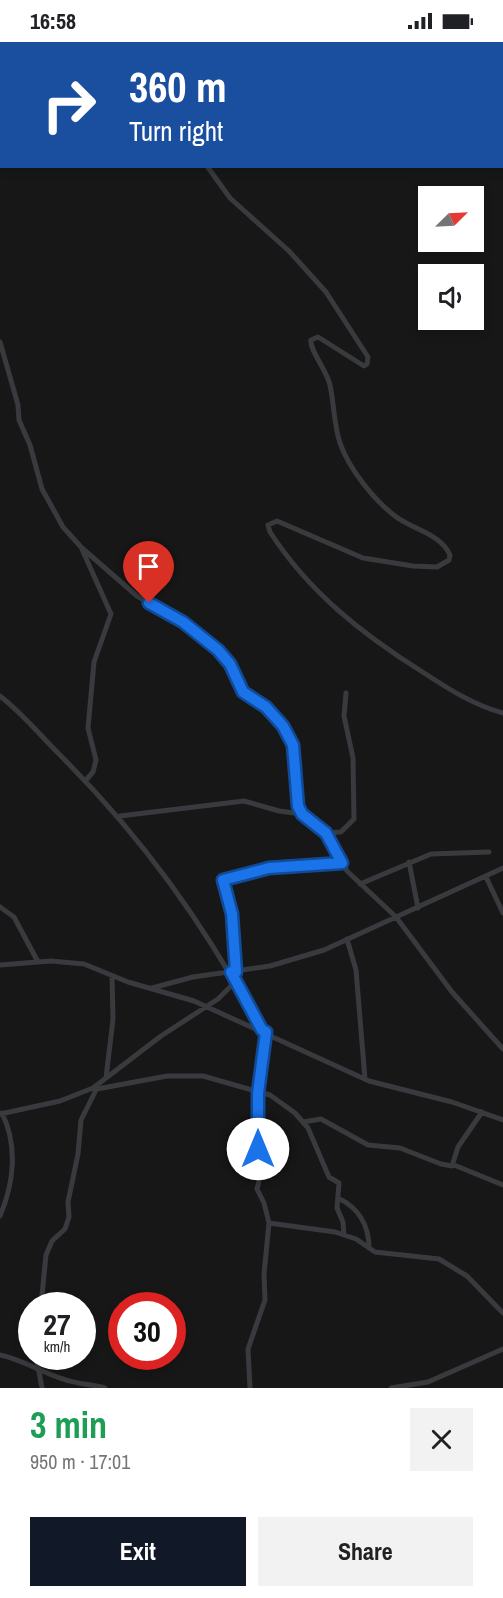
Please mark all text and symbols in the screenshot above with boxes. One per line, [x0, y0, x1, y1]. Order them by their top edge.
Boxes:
text: 16:58 [30, 6, 76, 36]
text: 360 m [129, 59, 227, 115]
icon: right [30, 66, 108, 144]
text: Turn right [129, 113, 223, 149]
north arrow [418, 186, 484, 252]
map controls [418, 186, 484, 330]
button: sound [418, 264, 484, 330]
pin [123, 541, 174, 603]
icon: arrive [132, 550, 165, 583]
position arrow [226, 1117, 290, 1181]
speed limit sign: 30 [108, 1292, 186, 1370]
text: 27 [43, 1304, 71, 1344]
text: km/h [44, 1336, 70, 1357]
text: 3 min [30, 1401, 107, 1449]
button: close [410, 1408, 473, 1471]
text: 950 m · 17:01 [30, 1448, 130, 1475]
button: Exit [30, 1517, 246, 1586]
button: Share [258, 1517, 473, 1586]

